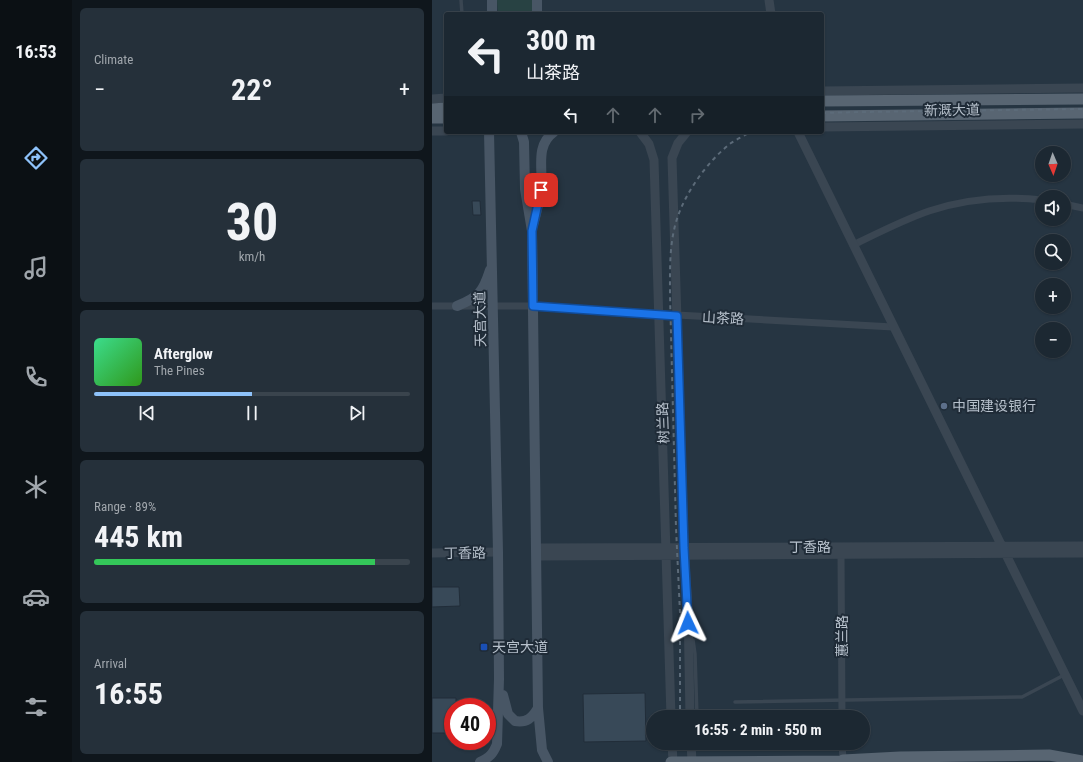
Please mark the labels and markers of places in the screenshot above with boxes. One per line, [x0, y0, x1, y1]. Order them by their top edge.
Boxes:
pin [524, 173, 558, 207]
place label: 中国建设银行 [952, 398, 1036, 414]
marker: 中国建设银行 [939, 401, 949, 411]
place label: 天宫大道 [492, 639, 548, 655]
marker: 天宫大道 [479, 642, 489, 652]

